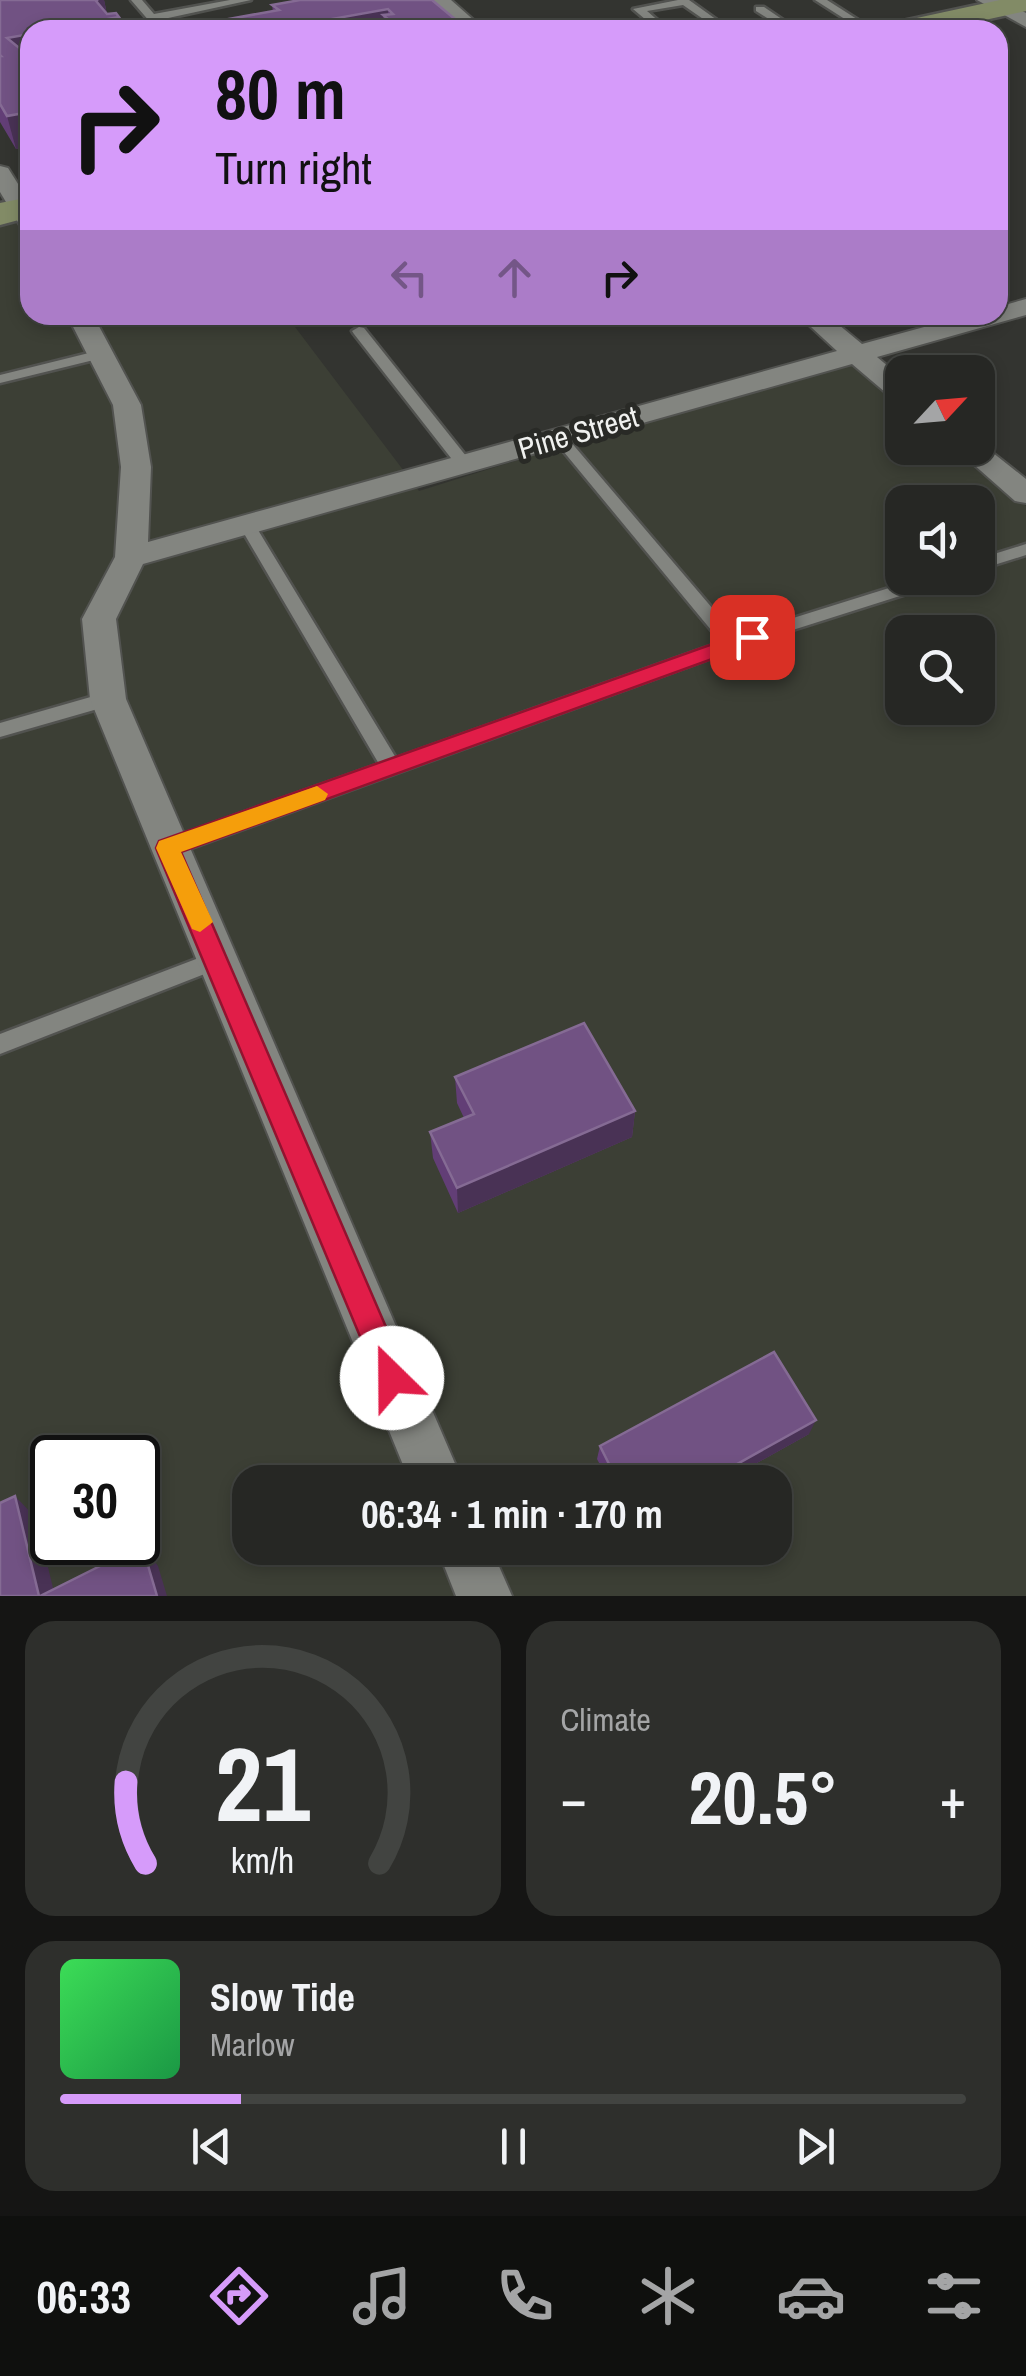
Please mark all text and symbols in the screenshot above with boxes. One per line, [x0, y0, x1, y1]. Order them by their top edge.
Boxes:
text: 80 m [215, 47, 346, 141]
icon: right [50, 60, 180, 190]
text: Turn right [215, 137, 372, 198]
icon: left [382, 250, 437, 305]
icon: ahead [487, 250, 542, 305]
icon: right [592, 250, 647, 305]
north arrow [885, 355, 995, 465]
map controls [885, 355, 995, 725]
street label: Pine Street [513, 396, 643, 468]
button: sound [885, 485, 995, 595]
pin [710, 595, 795, 680]
icon: arrive [725, 610, 780, 665]
button: search [885, 615, 995, 725]
position arrow [340, 1326, 444, 1430]
speed limit sign: 30 [30, 1435, 160, 1565]
text: 06:34 · 1 min · 170 m [361, 1489, 663, 1540]
text: Climate [561, 1698, 651, 1741]
text: 21 [215, 1713, 311, 1853]
text: 20.5° [688, 1746, 838, 1847]
text: − [561, 1761, 587, 1835]
text: + [940, 1761, 966, 1835]
text: km/h [231, 1836, 295, 1884]
text: Slow Tide [210, 1972, 355, 2023]
text: Marlow [210, 2023, 295, 2066]
icon: previous [184, 2119, 239, 2174]
icon: pause [486, 2119, 541, 2174]
icon: next [788, 2119, 843, 2174]
icon: directions [204, 2261, 274, 2331]
icon: music [347, 2261, 417, 2331]
icon: phone [490, 2261, 560, 2331]
icon: climate [633, 2261, 703, 2331]
icon: car [776, 2261, 846, 2331]
icon: filters [919, 2261, 989, 2331]
text: 06:33 [37, 2266, 131, 2327]

